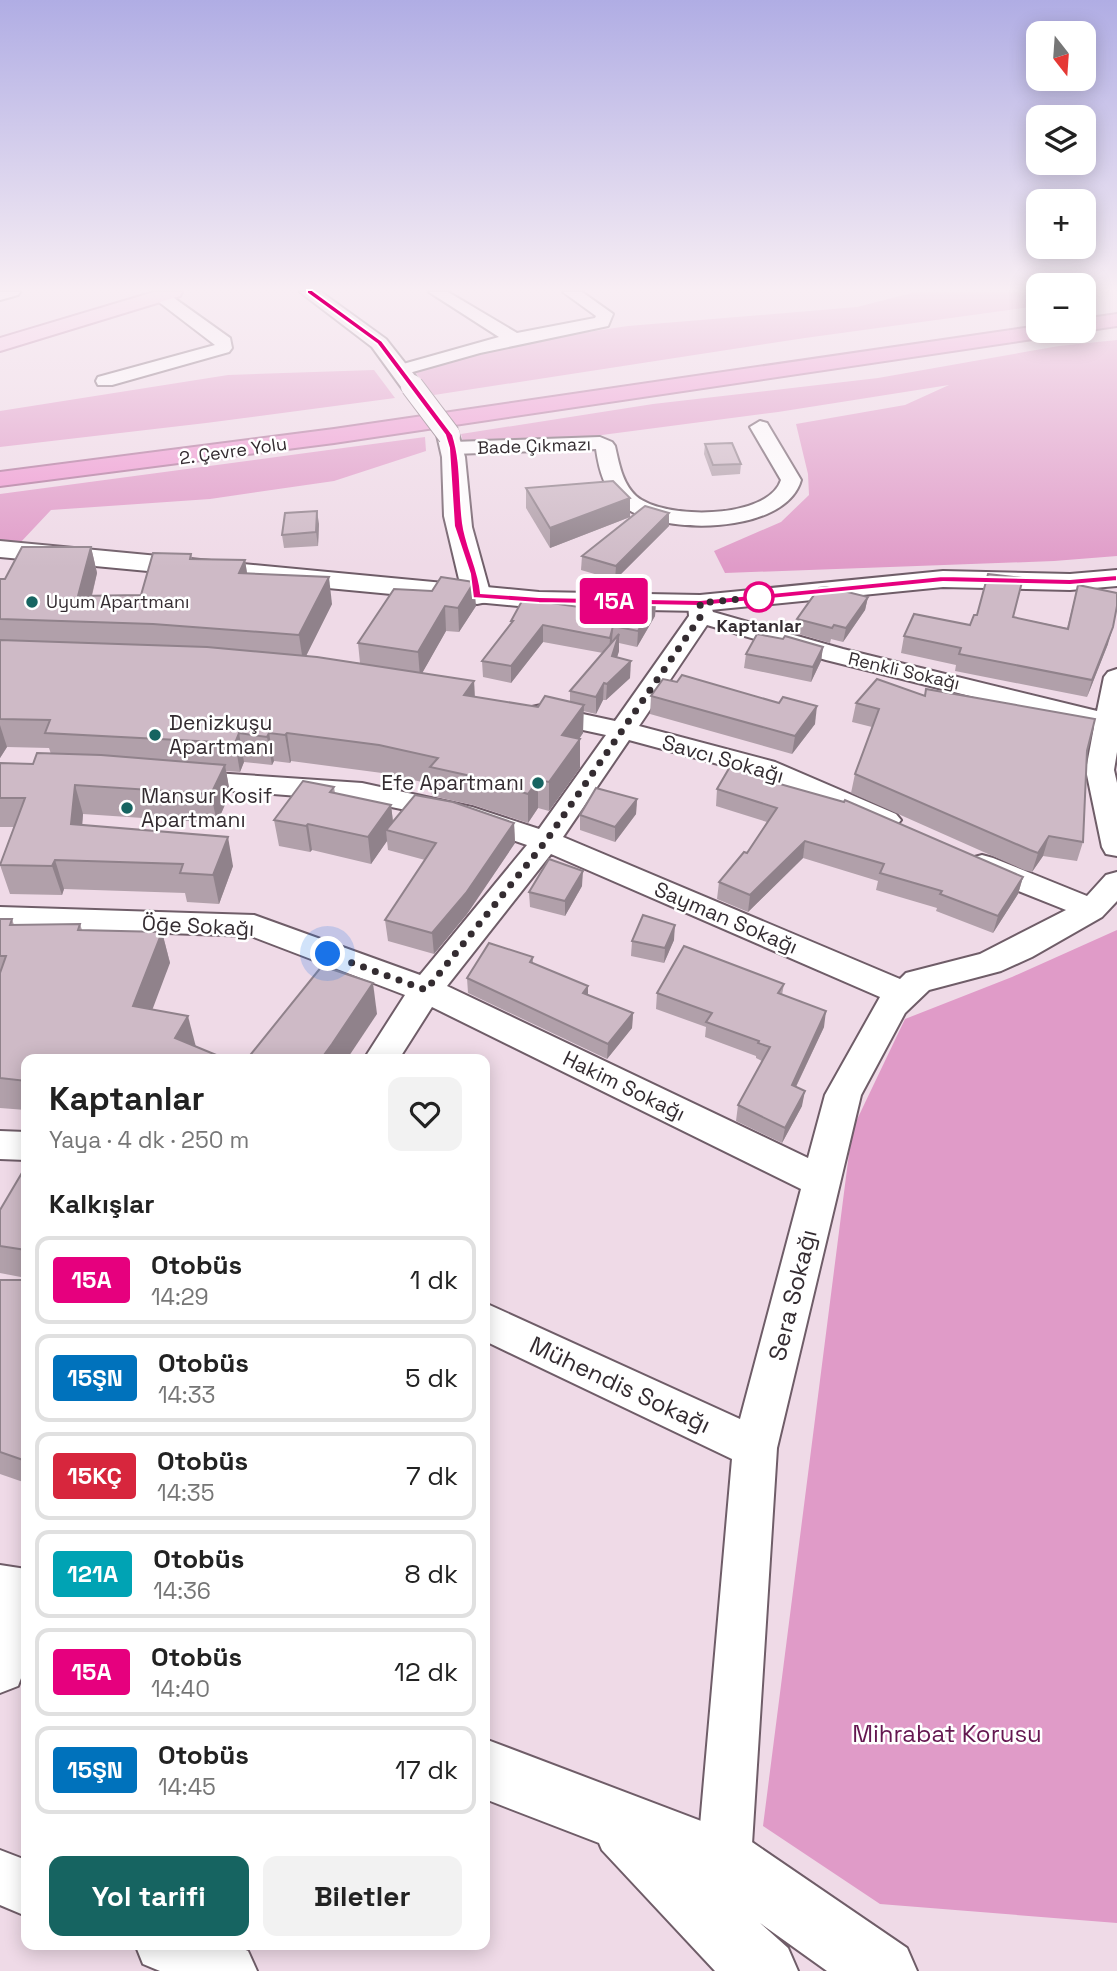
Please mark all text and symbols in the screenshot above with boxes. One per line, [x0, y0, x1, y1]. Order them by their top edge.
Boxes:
north arrow [1026, 21, 1096, 91]
map controls [1026, 21, 1096, 343]
button: layers [1026, 105, 1096, 175]
button: + [1026, 189, 1096, 259]
button: − [1026, 273, 1096, 343]
street label: 2. Çevre Yolu [178, 432, 288, 469]
street label: Bade Çıkmazı [477, 432, 591, 459]
line badge: 15A [574, 578, 654, 624]
marker: Kaptanlar [744, 582, 774, 612]
text: 15A [594, 585, 634, 616]
place label: Uyum Apartmanı [46, 590, 190, 613]
marker: Uyum Apartmanı [24, 594, 40, 610]
place label: Kaptanlar [717, 614, 801, 637]
street label: Renkli Sokağı [846, 646, 962, 695]
place label: Denizkuşu Apartmanı [169, 709, 274, 760]
marker: Denizkuşu Apartmanı [147, 727, 163, 743]
street label: Savcı Sokağı [659, 728, 787, 789]
place label: Efe Apartmanı [381, 769, 524, 796]
marker: Efe Apartmanı [530, 775, 546, 791]
place label: Mansur Kosif Apartmanı [141, 782, 272, 833]
marker: Mansur Kosif Apartmanı [119, 800, 135, 816]
street label: Sayman Sokağı [650, 875, 802, 960]
street label: Öḡe Sokağı [141, 909, 255, 942]
your location [310, 936, 345, 971]
street label: Hakim Sokağı [559, 1044, 690, 1127]
button: heart [388, 1077, 462, 1151]
text: Kaptanlar [49, 1078, 205, 1120]
text: Yaya · 4 dk · 250 m [49, 1125, 249, 1155]
text: Kalkışlar [49, 1187, 155, 1221]
street label: Sera Sokağı [761, 1226, 824, 1364]
text: Otobüs [151, 1248, 242, 1282]
text: 1 dk [410, 1263, 458, 1297]
text: 15A [71, 1264, 112, 1295]
text: 14:29 [151, 1282, 209, 1312]
street label: Mühendis Sokağı [525, 1329, 716, 1440]
text: Otobüs [158, 1346, 249, 1380]
text: 5 dk [405, 1361, 458, 1395]
text: 15ŞN [67, 1362, 123, 1393]
text: 14:33 [158, 1380, 215, 1410]
text: Otobüs [157, 1444, 248, 1478]
text: 7 dk [406, 1459, 458, 1493]
text: 15KÇ [67, 1460, 122, 1491]
text: 14:35 [157, 1478, 215, 1508]
text: Otobüs [153, 1542, 244, 1576]
text: 8 dk [404, 1557, 458, 1591]
text: 121A [67, 1558, 118, 1589]
text: 14:36 [153, 1576, 211, 1606]
text: Otobüs [151, 1640, 242, 1674]
text: 12 dk [394, 1655, 458, 1689]
text: 15A [71, 1656, 112, 1687]
text: 14:40 [151, 1674, 210, 1704]
park label: Mihrabat Korusu [852, 1718, 1042, 1749]
text: Otobüs [158, 1738, 249, 1772]
text: 17 dk [395, 1753, 458, 1787]
text: 15ŞN [67, 1754, 123, 1785]
text: 14:45 [158, 1772, 216, 1802]
button: Yol tarifi [49, 1856, 249, 1936]
button: Biletler [263, 1856, 462, 1936]

